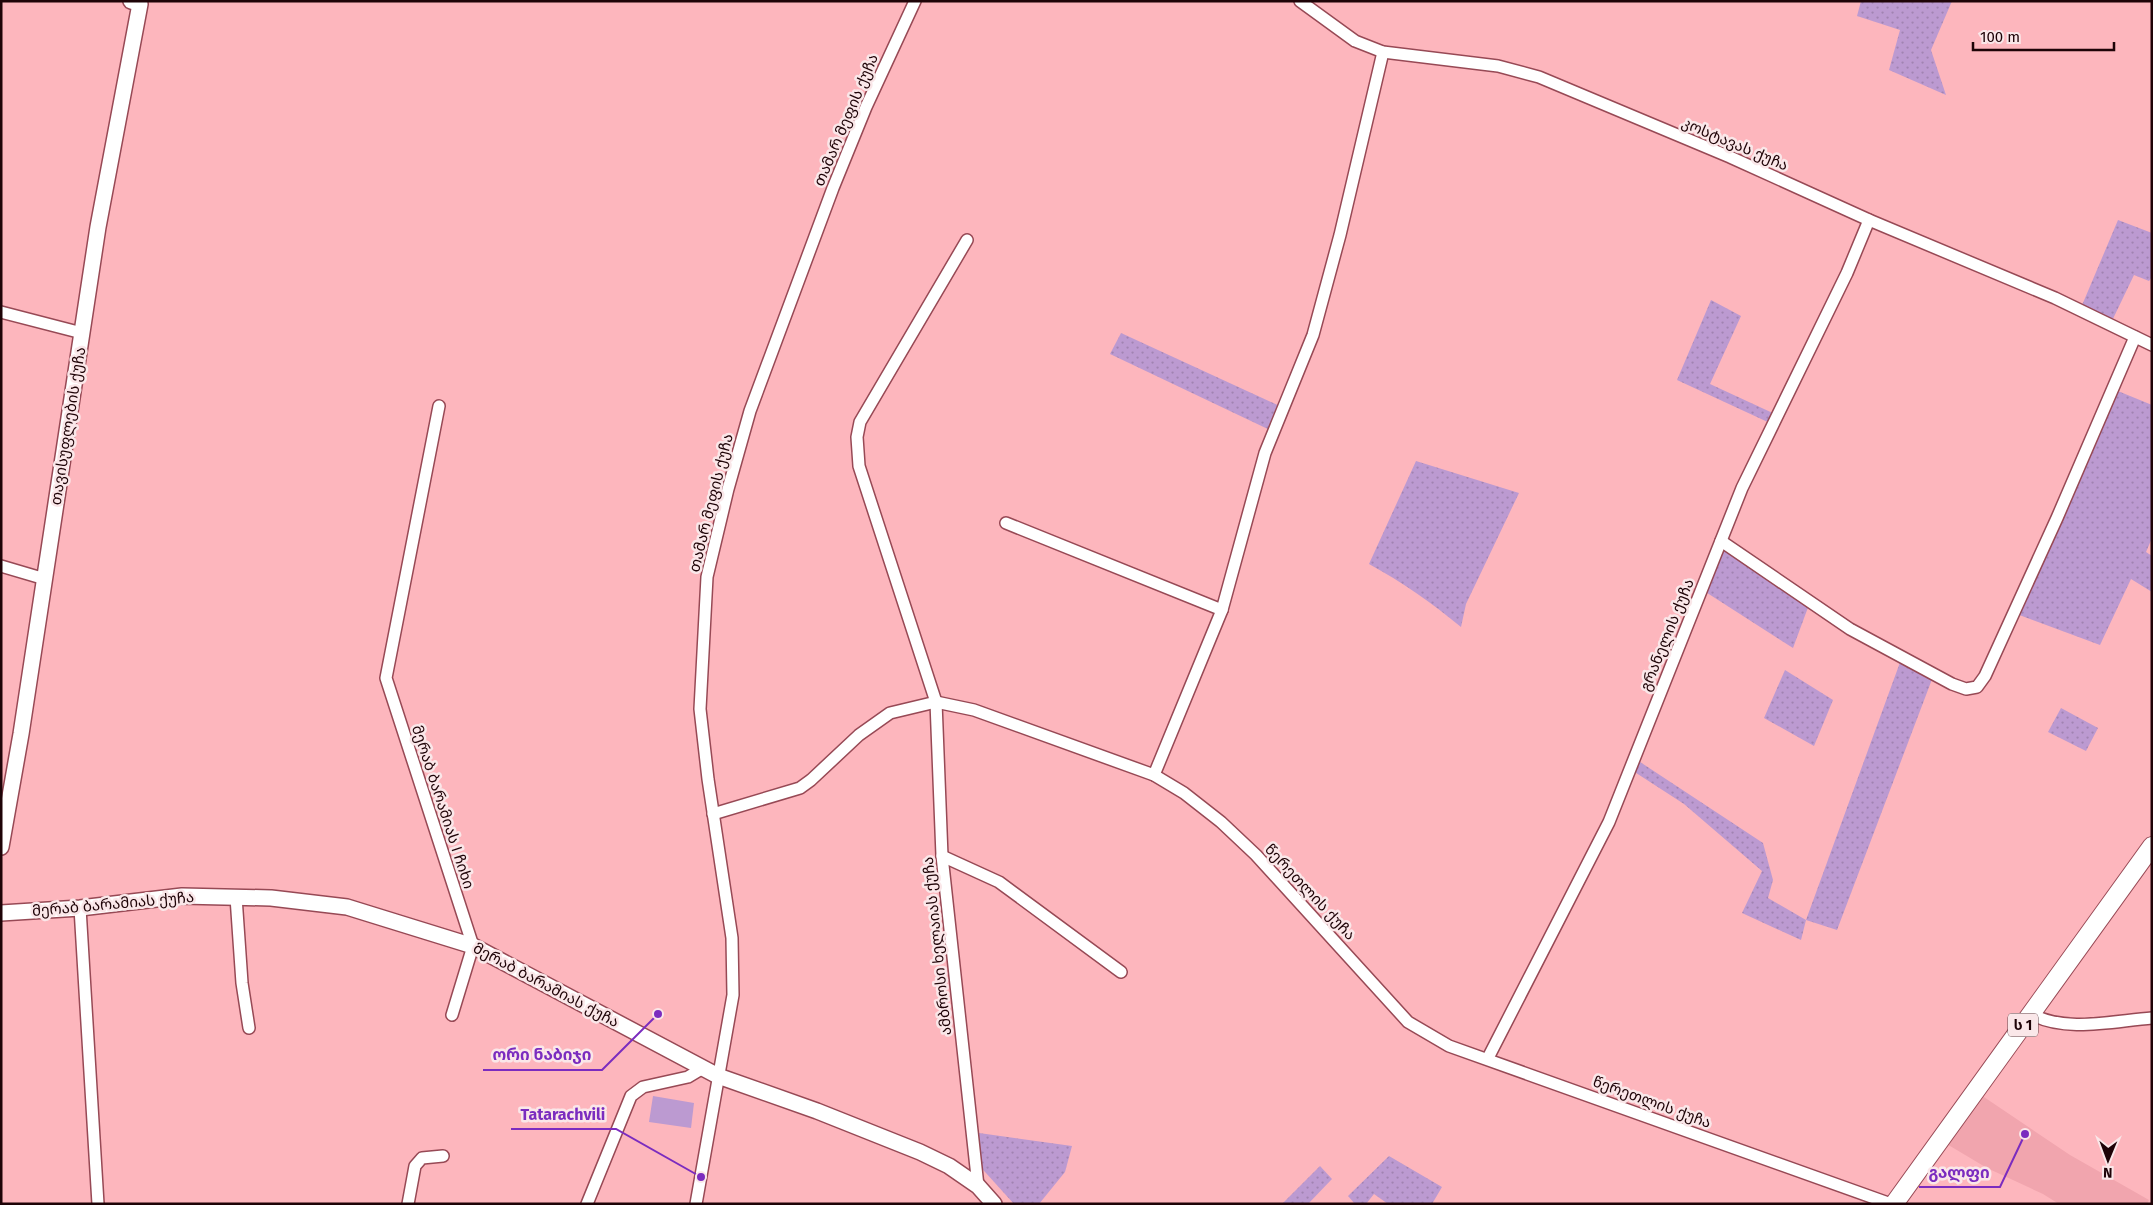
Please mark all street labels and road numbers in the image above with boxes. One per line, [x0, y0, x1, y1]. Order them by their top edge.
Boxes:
street label: თამარ მეფის ქუჩა [810, 51, 882, 189]
street label: კოსტავას ქუჩა [1679, 113, 1791, 175]
street label: თავისუფლების ქუჩა [47, 346, 89, 506]
street label: თამარ მეფის ქუჩა [685, 432, 737, 574]
street label: გრანელის ქუჩა [1636, 576, 1698, 694]
street label: მერაბ ბარამიას I ჩიხი [408, 723, 478, 891]
street label: წერეთლის ქუჩა [1261, 840, 1359, 944]
street label: ამბროსი ხელაიას ქუჩა [919, 856, 955, 1036]
street label: მერაბ ბარამიას ქუჩა [31, 888, 195, 920]
street label: მერაბ ბარამიას ქუჩა [470, 939, 622, 1031]
road number: ს 1 [2008, 1014, 2038, 1036]
street label: წერეთლის ქუჩა [1590, 1072, 1714, 1132]

